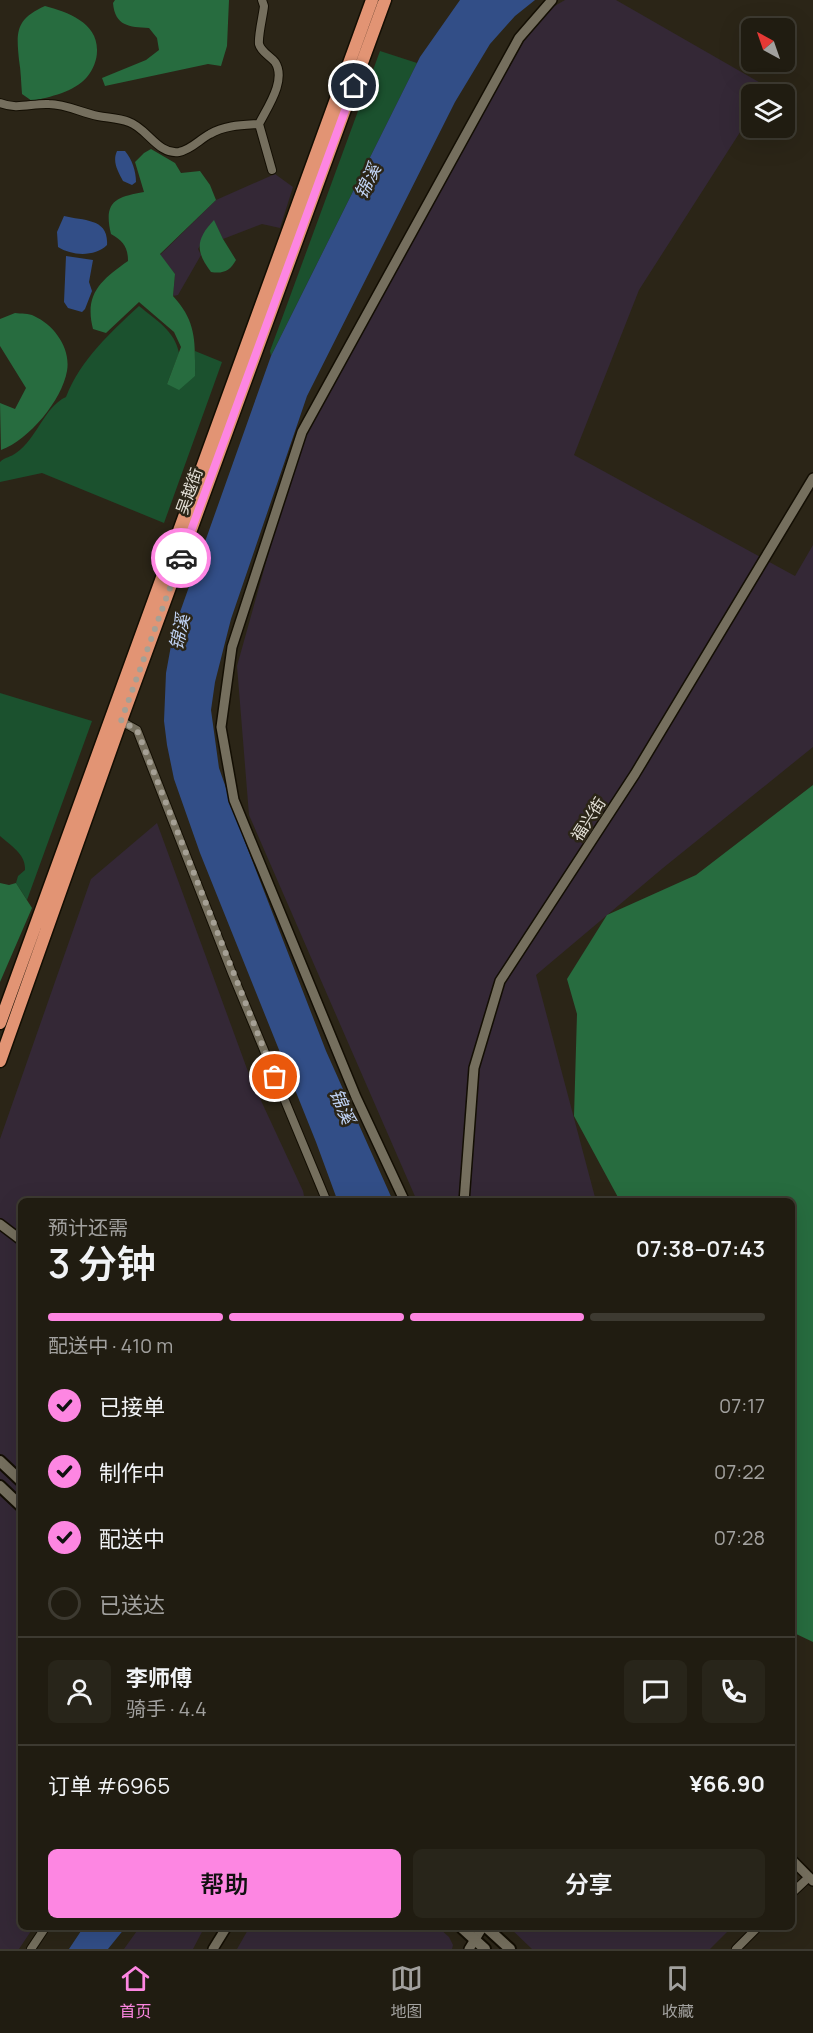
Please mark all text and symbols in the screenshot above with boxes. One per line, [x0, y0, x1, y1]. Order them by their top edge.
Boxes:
north arrow [741, 18, 795, 72]
map controls [741, 18, 795, 138]
pin [328, 60, 379, 111]
icon: home [337, 69, 370, 102]
button: layers [741, 84, 795, 138]
water label: 锦溪 [348, 158, 387, 202]
street label: 吴越街 [170, 465, 208, 517]
courier [151, 528, 211, 588]
icon: car [165, 542, 198, 575]
water label: 锦溪 [164, 610, 195, 652]
street label: 福兴街 [566, 793, 610, 845]
pin [249, 1051, 300, 1102]
icon: bag [258, 1060, 291, 1093]
water label: 锦溪 [325, 1085, 362, 1129]
text: 预计还需 [48, 1214, 128, 1241]
text: 07:38–07:43 [636, 1234, 765, 1264]
text: 3 分钟 [48, 1236, 156, 1290]
text: 配送中 · 410 m [48, 1332, 173, 1359]
icon: check [48, 1389, 81, 1422]
text: 已接单 [99, 1392, 165, 1422]
text: 07:17 [719, 1392, 765, 1419]
icon: check [48, 1455, 81, 1488]
text: 制作中 [99, 1458, 165, 1488]
text: 07:22 [714, 1458, 765, 1485]
icon: check [48, 1521, 81, 1554]
text: 配送中 [99, 1524, 165, 1554]
text: 07:28 [714, 1524, 765, 1551]
text: 已送达 [99, 1590, 165, 1620]
button: person [48, 1660, 111, 1723]
button: chat [624, 1660, 687, 1723]
button: phone [702, 1660, 765, 1723]
text: 李师傅 [126, 1663, 192, 1693]
text: 骑手 · 4.4 [126, 1695, 207, 1722]
text: ¥66.90 [689, 1769, 765, 1799]
text: 订单 #6965 [48, 1771, 170, 1801]
button: 帮助 [48, 1849, 401, 1918]
button: 分享 [413, 1849, 765, 1918]
tab: 首页 [119, 1962, 152, 2022]
tab: 地图 [390, 1962, 423, 2022]
tab: 收藏 [661, 1962, 694, 2022]

